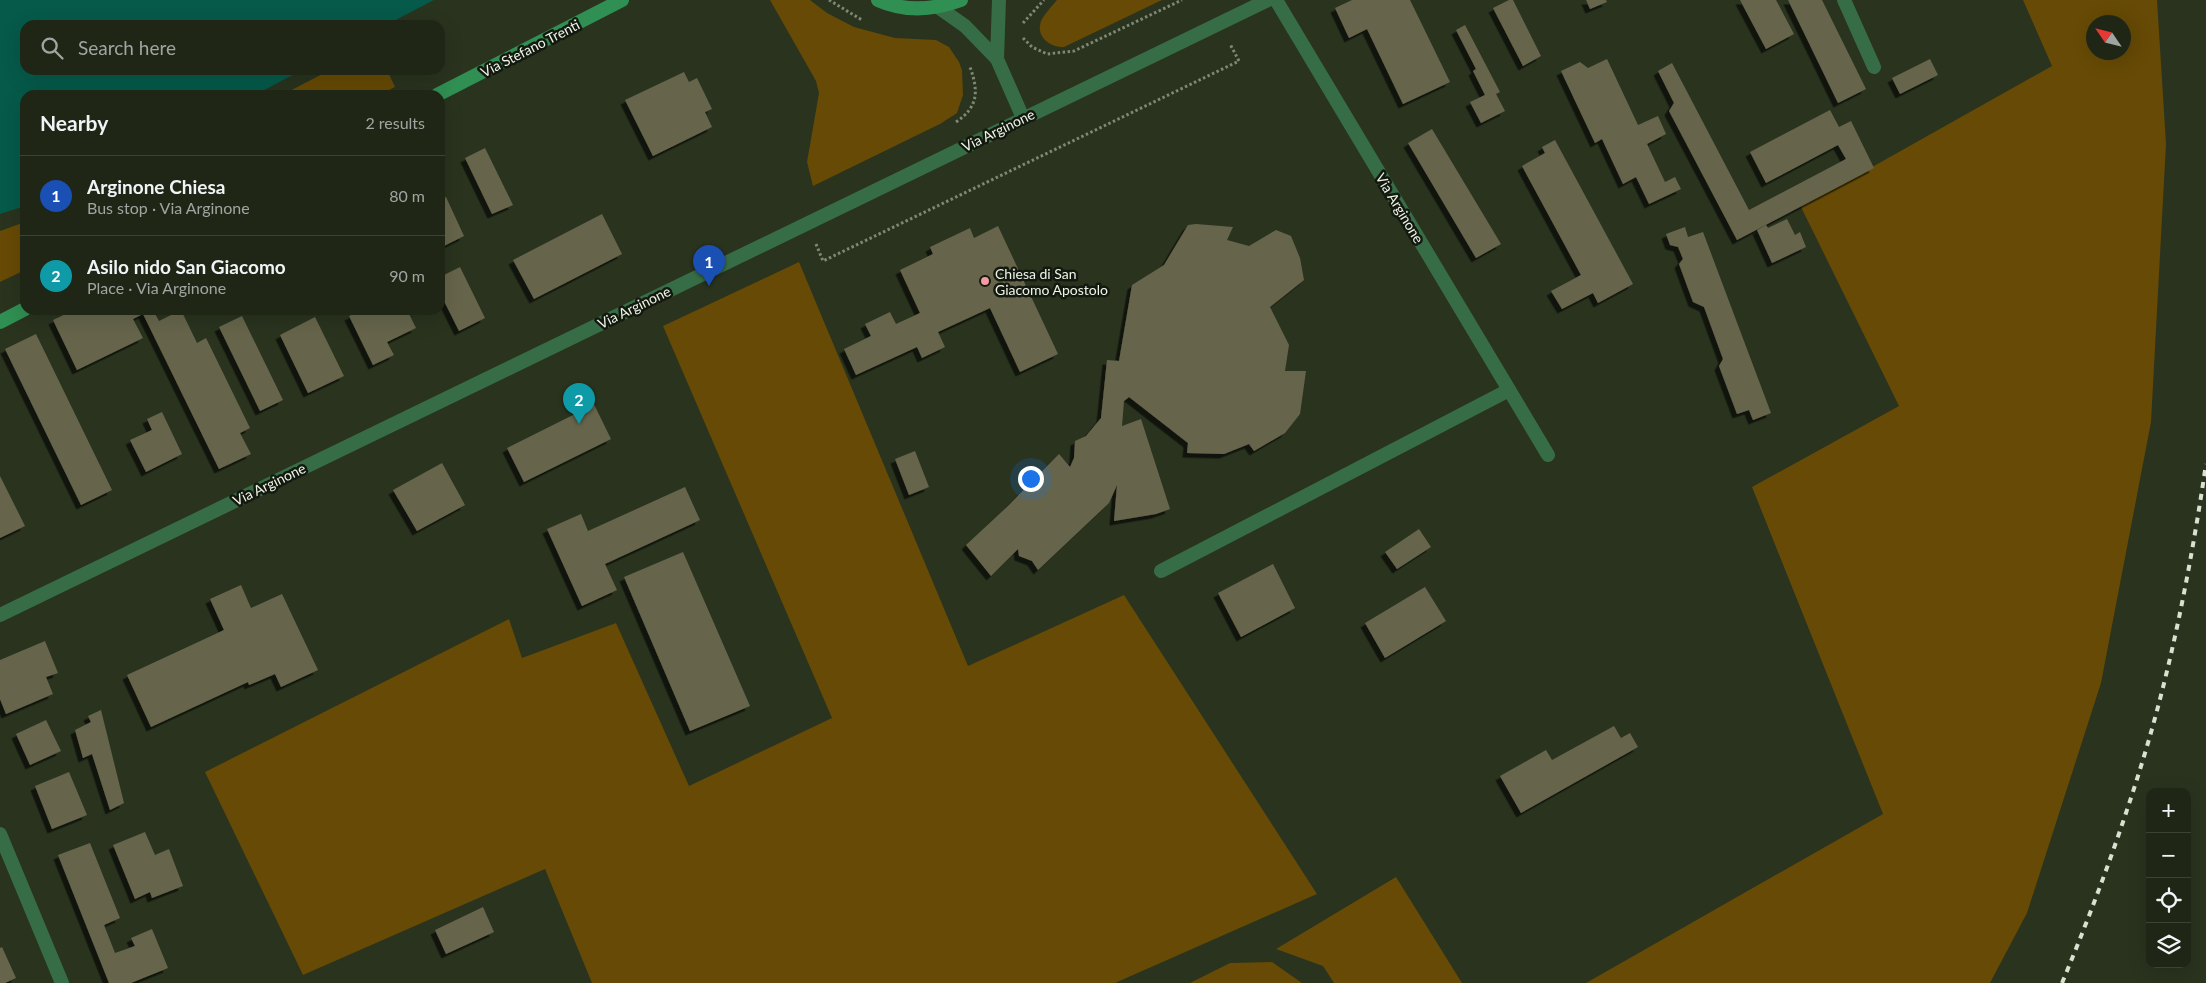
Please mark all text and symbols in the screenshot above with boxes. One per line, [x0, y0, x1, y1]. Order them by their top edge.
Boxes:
north arrow [2086, 15, 2131, 60]
street label: Via Stefano Trenti [478, 16, 582, 80]
search box [20, 20, 445, 75]
icon: search [38, 34, 66, 62]
text: Search here [78, 36, 176, 59]
street label: Via Arginone [959, 105, 1037, 155]
text: Nearby [40, 110, 108, 135]
text: 2 results [365, 113, 425, 132]
street label: Via Arginone [1372, 170, 1428, 246]
text: Arginone Chiesa [87, 175, 225, 198]
text: 1 [51, 186, 61, 205]
text: 80 m [389, 186, 425, 205]
text: Bus stop · Via Arginone [87, 198, 250, 217]
pin: 1 [693, 245, 725, 286]
text: Asilo nido San Giacomo [87, 255, 286, 278]
place label: Chiesa di San Giacomo Apostolo [995, 265, 1108, 298]
text: 2 [51, 266, 61, 285]
text: 90 m [389, 266, 425, 285]
marker: Chiesa di San Giacomo Apostolo [979, 275, 991, 287]
text: Place · Via Arginone [87, 278, 226, 297]
street label: Via Arginone [595, 282, 673, 332]
pin: 2 [563, 383, 595, 424]
street label: Via Arginone [230, 459, 308, 509]
your location [1018, 466, 1044, 492]
map controls [2146, 788, 2191, 968]
button: + [2146, 788, 2191, 833]
button: − [2146, 833, 2191, 878]
button: locate [2146, 878, 2191, 923]
button: layers [2146, 923, 2191, 968]

